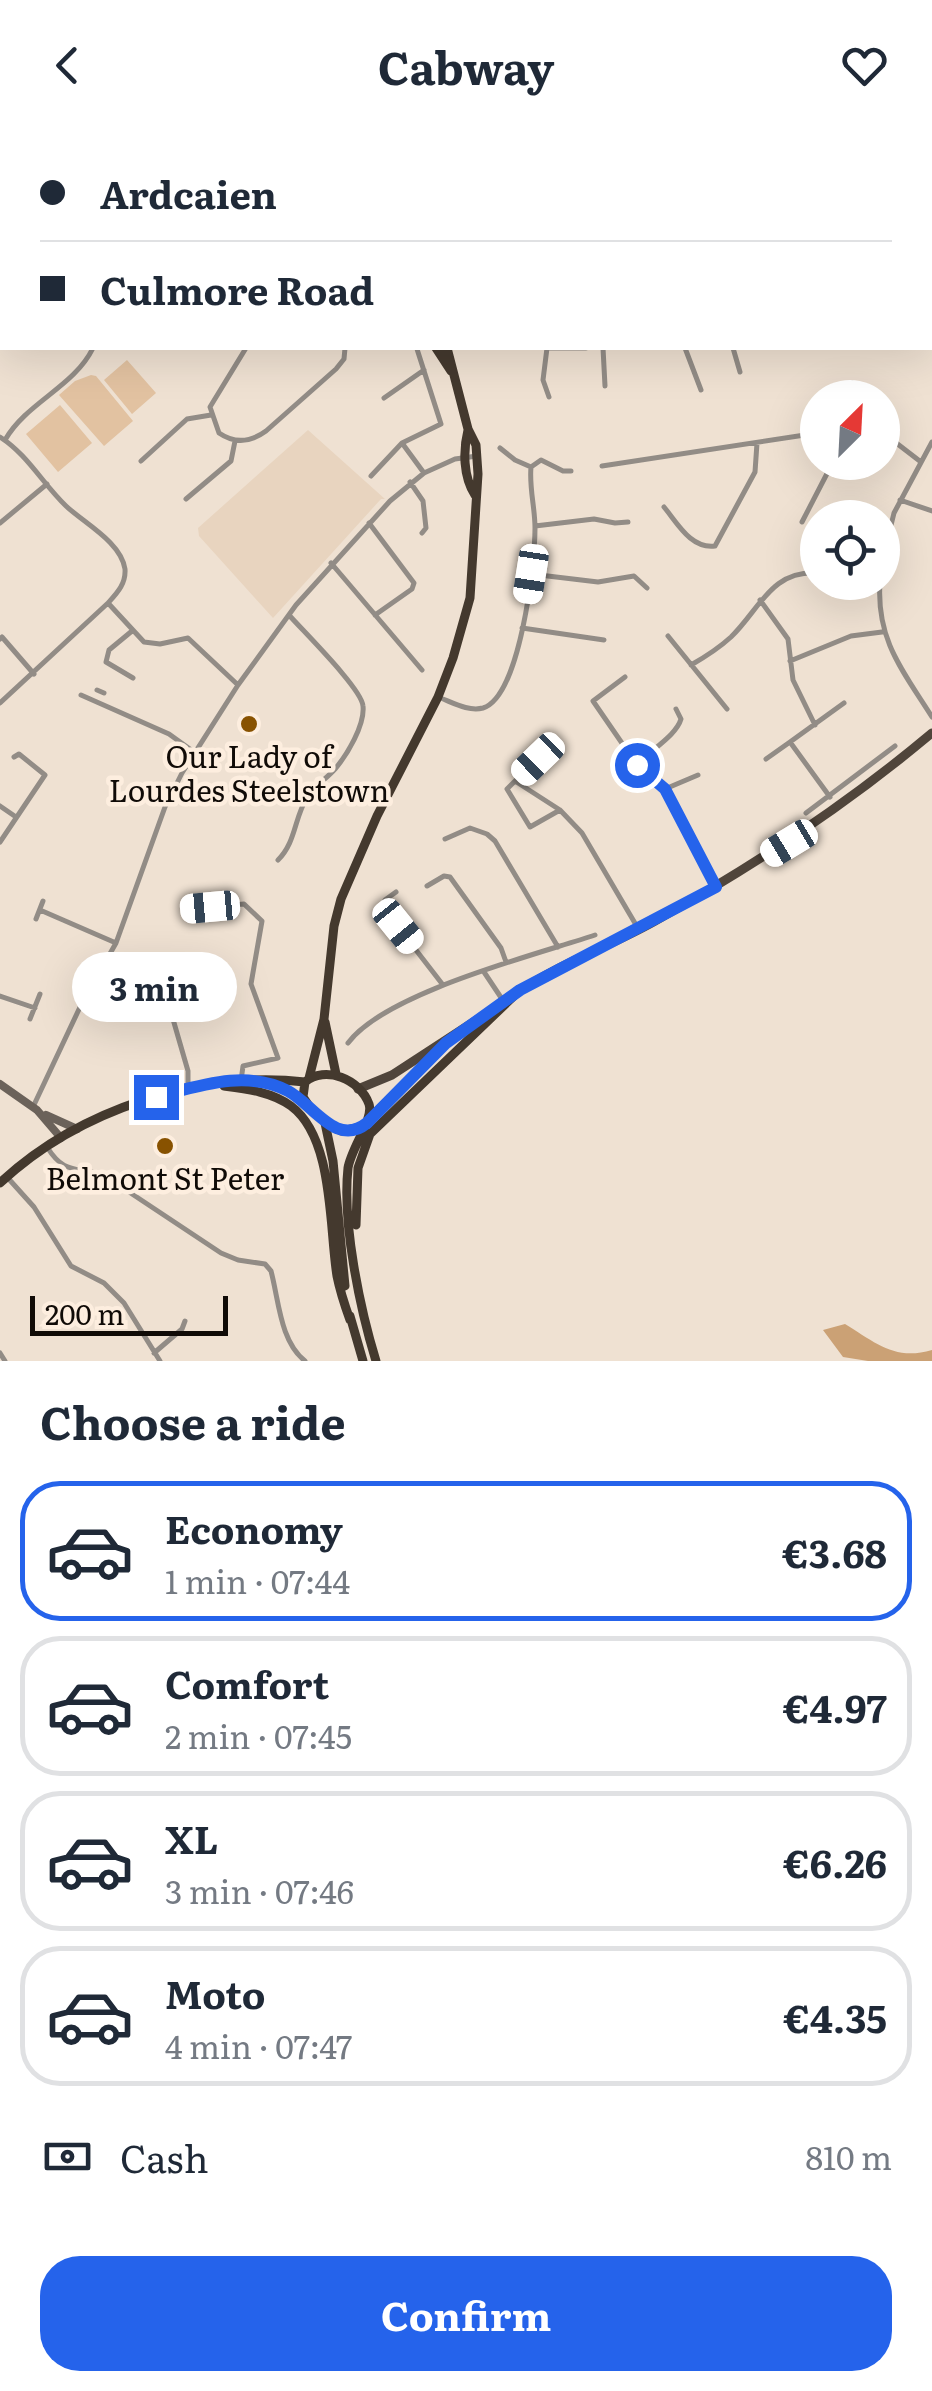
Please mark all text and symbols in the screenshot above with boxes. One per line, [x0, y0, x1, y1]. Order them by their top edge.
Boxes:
text: Cabway [378, 32, 554, 99]
icon: back [40, 38, 95, 93]
icon: heart [837, 38, 892, 93]
text: Ardcaien [100, 164, 277, 221]
text: Culmore Road [100, 260, 374, 317]
north arrow [800, 380, 900, 480]
map controls [800, 380, 900, 600]
button: locate [800, 500, 900, 600]
car [511, 542, 551, 606]
marker: Our Lady of Lourdes Steelstown [238, 713, 260, 735]
car [506, 727, 570, 791]
place label: Our Lady of Lourdes Steelstown [109, 733, 389, 811]
route start [615, 743, 660, 788]
car [756, 815, 822, 871]
car [179, 889, 241, 925]
car [367, 893, 429, 959]
callout: 3 min [74, 952, 238, 1022]
text: 3 min [109, 963, 200, 1011]
route end [134, 1075, 179, 1120]
marker: Belmont St Peter [154, 1135, 176, 1157]
place label: Belmont St Peter [46, 1155, 284, 1199]
scale bar [30, 1291, 228, 1336]
text: 200 m [45, 1292, 124, 1334]
text: Choose a ride [40, 1387, 346, 1454]
text: Economy [165, 1499, 343, 1556]
icon: car [45, 1506, 135, 1596]
text: €3.68 [782, 1523, 887, 1580]
text: 1 min · 07:44 [165, 1556, 350, 1604]
text: Comfort [165, 1654, 329, 1711]
icon: car [45, 1661, 135, 1751]
text: €4.97 [783, 1678, 887, 1735]
text: 2 min · 07:45 [165, 1711, 352, 1759]
text: XL [165, 1809, 218, 1866]
icon: car [45, 1816, 135, 1906]
text: €6.26 [783, 1833, 887, 1890]
text: 3 min · 07:46 [165, 1866, 354, 1914]
text: Moto [165, 1964, 265, 2021]
icon: car [45, 1971, 135, 2061]
text: €4.35 [783, 1988, 887, 2045]
text: 4 min · 07:47 [165, 2021, 352, 2069]
text: Cash [120, 2128, 209, 2185]
icon: cash [40, 2129, 95, 2184]
text: 810 m [805, 2132, 892, 2180]
button: Confirm [40, 2256, 892, 2371]

